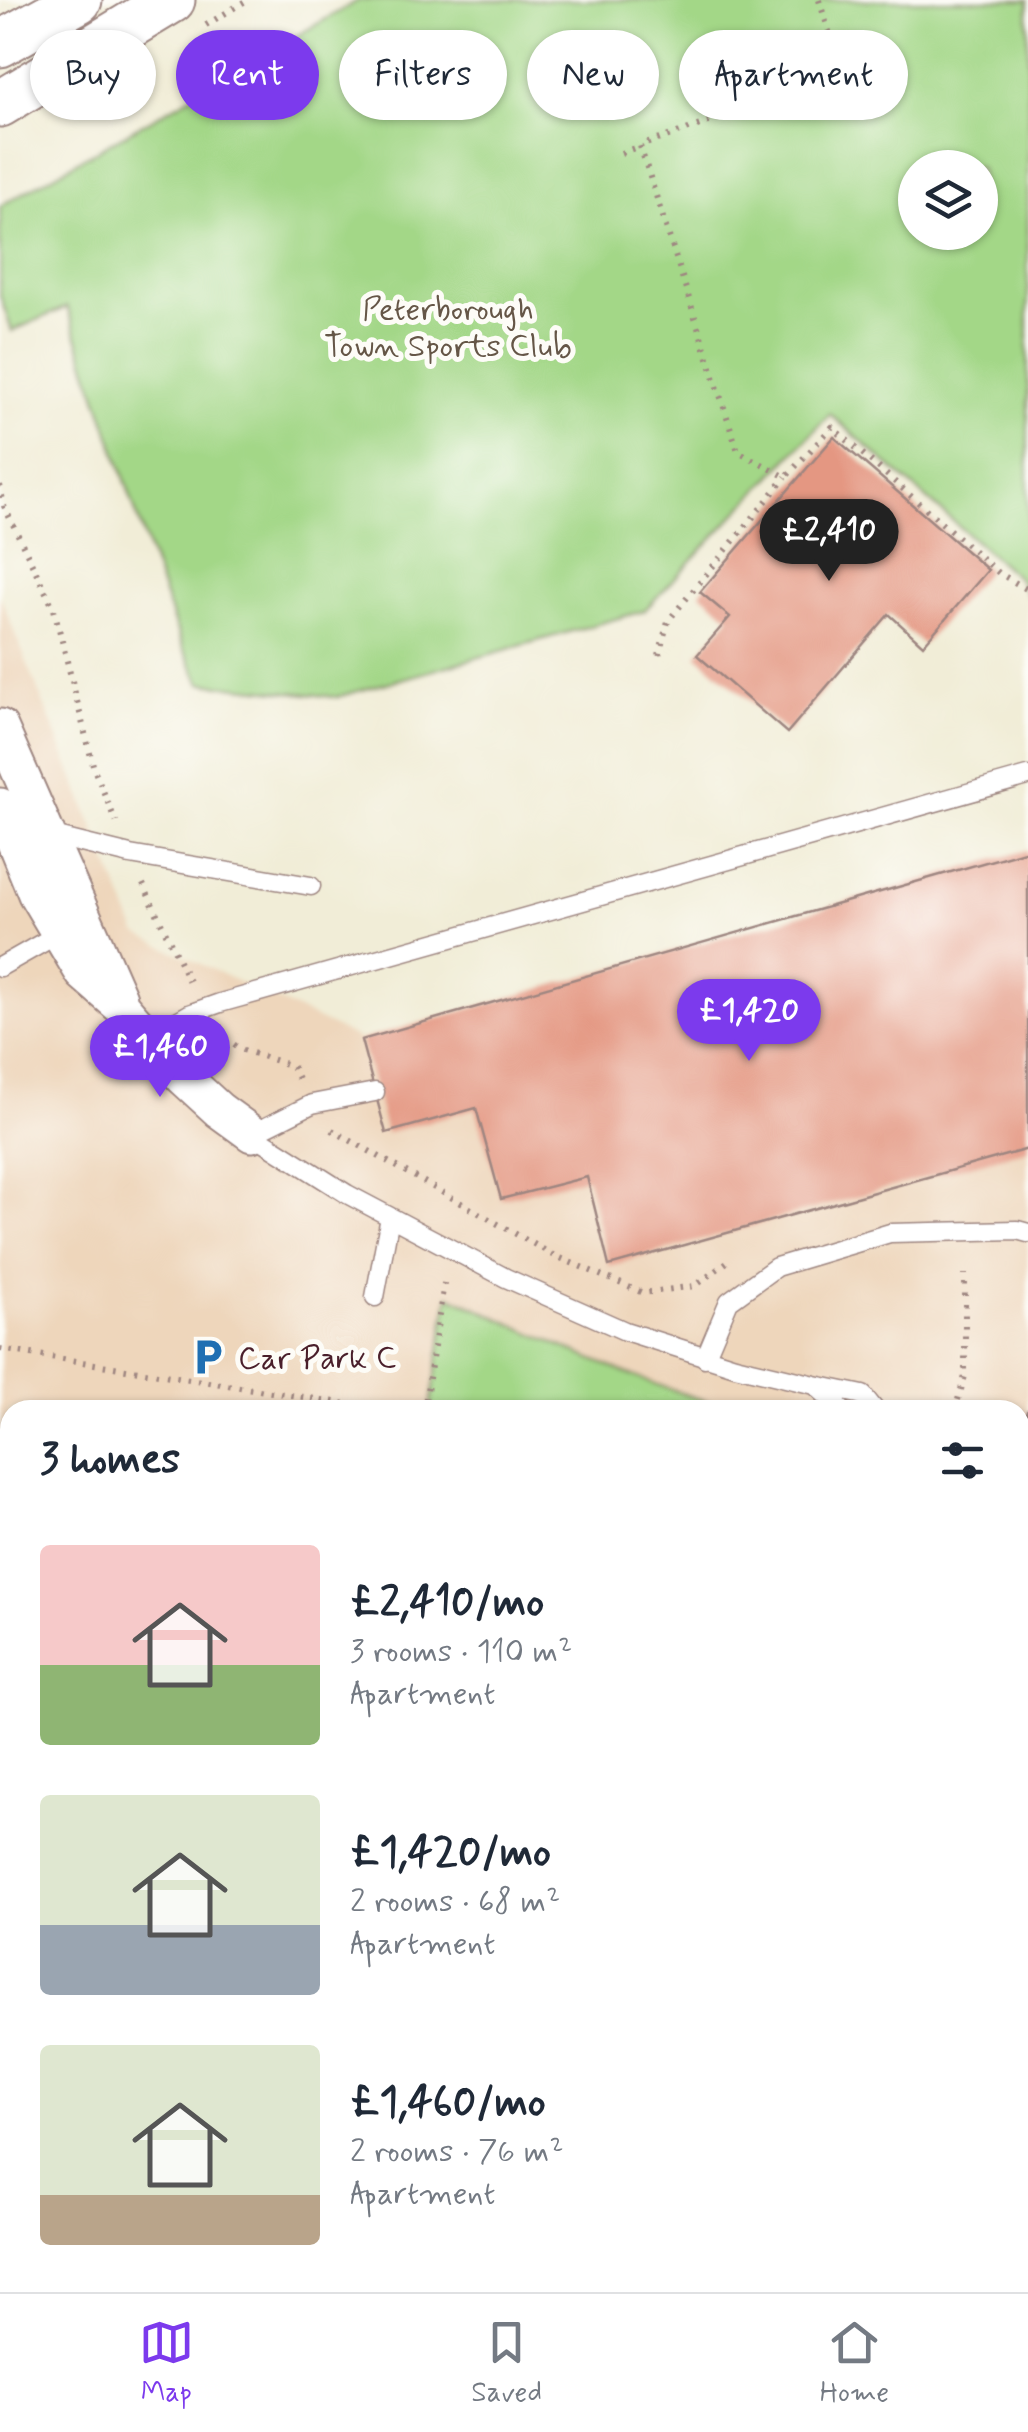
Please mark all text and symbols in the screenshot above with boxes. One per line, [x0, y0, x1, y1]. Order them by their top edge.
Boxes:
chip: Buy [30, 30, 156, 120]
chip: Rent [176, 30, 319, 120]
chip: Filters [339, 30, 507, 120]
chip: New [527, 30, 659, 120]
chip: Apartment [679, 30, 908, 120]
map controls [898, 150, 998, 250]
button: layers [898, 150, 998, 250]
park label: Peterborough Town Sports Club [324, 289, 572, 368]
pin: £2,410 [748, 499, 910, 584]
text: £2,410 [782, 510, 876, 552]
pin: £1,420 [668, 979, 830, 1064]
text: £1,420 [699, 990, 799, 1032]
pin: £1,460 [79, 1015, 241, 1100]
text: £1,460 [112, 1026, 208, 1068]
parking icon: Car Park C [187, 1336, 229, 1378]
place label: Car Park C [238, 1338, 396, 1380]
text: 3 homes [40, 1433, 180, 1488]
icon: filters [935, 1433, 990, 1488]
text: £2,410/mo [350, 1576, 544, 1631]
icon: home [120, 1585, 240, 1705]
text: 3 rooms · 110 m² [350, 1631, 572, 1673]
text: Apartment [350, 1673, 495, 1715]
text: £1,420/mo [350, 1826, 551, 1881]
icon: home [120, 1835, 240, 1955]
text: 2 rooms · 68 m² [350, 1881, 560, 1923]
text: Apartment [350, 1923, 495, 1965]
text: £1,460/mo [350, 2076, 546, 2131]
icon: home [120, 2085, 240, 2205]
text: 2 rooms · 76 m² [350, 2131, 563, 2173]
text: Apartment [350, 2173, 495, 2215]
tab: Map [139, 2315, 194, 2412]
tab: Saved [471, 2315, 542, 2412]
tab: Home [820, 2315, 889, 2412]

